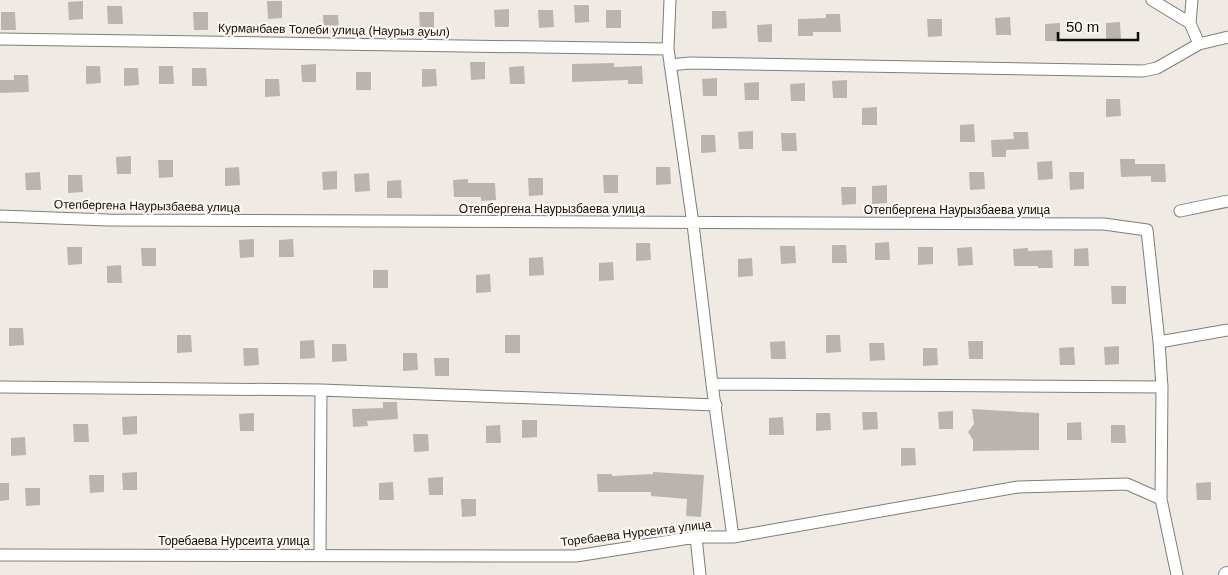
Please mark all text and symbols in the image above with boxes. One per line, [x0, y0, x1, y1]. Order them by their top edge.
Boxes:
scale bar [1058, 10, 1138, 42]
text: 50 m [1066, 18, 1099, 35]
street label: Курманбаев Толеби улица (Наурыз ауыл) [218, 21, 450, 39]
street label: Отепбергена Наурызбаева улица [54, 197, 241, 215]
street label: Отепбергена Наурызбаева улица [459, 202, 645, 216]
street label: Отепбергена Наурызбаева улица [864, 203, 1050, 217]
street label: Торебаева Нурсеита улица [560, 517, 712, 549]
street label: Торебаева Нурсеита улица [158, 534, 310, 548]

